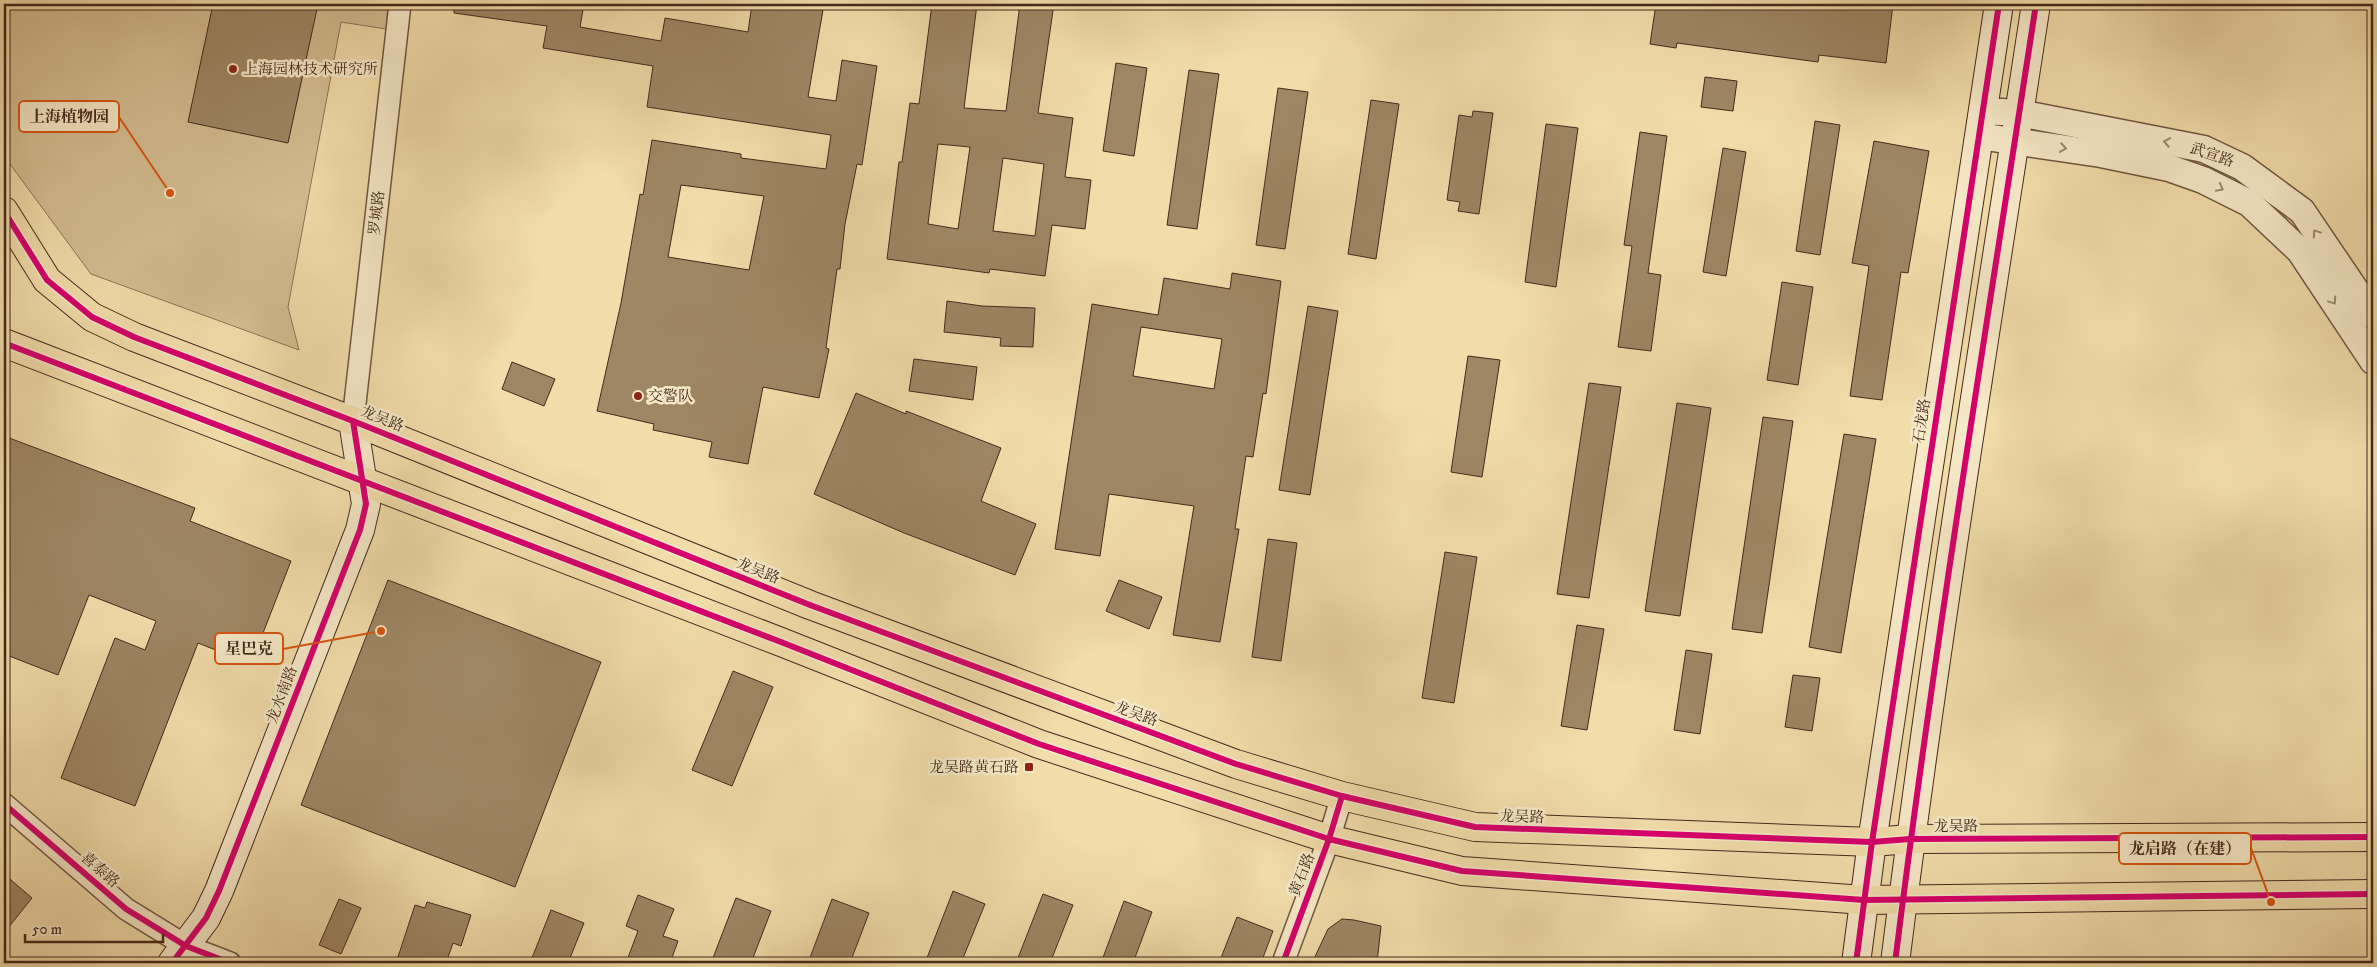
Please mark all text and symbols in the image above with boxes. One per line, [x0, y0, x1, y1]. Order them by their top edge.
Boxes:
place label: 上海园林技术研究所 [243, 60, 378, 79]
marker: 上海园林技术研究所 [227, 63, 239, 75]
callout: 上海植物园 [19, 101, 119, 132]
text: 上海植物园 [29, 107, 109, 127]
one-way arrow [2163, 138, 2171, 148]
street label: 武宣路 [2188, 139, 2236, 171]
one-way arrow [2059, 142, 2067, 152]
one-way arrow [2214, 182, 2223, 192]
street label: 罗城路 [365, 190, 389, 236]
one-way arrow [2313, 229, 2323, 238]
one-way arrow [2327, 295, 2336, 304]
place label: 交警队 [648, 387, 693, 406]
marker: 交警队 [632, 390, 644, 402]
street label: 石龙路 [1909, 397, 1935, 445]
street label: 龙吴路 [358, 402, 406, 436]
street label: 龙吴路 [734, 554, 782, 588]
callout: 星巴克 [215, 633, 283, 664]
text: 星巴克 [225, 639, 273, 659]
street label: 龙水南路 [262, 664, 302, 726]
street label: 龙吴路 [1112, 697, 1160, 731]
place label: 龙吴路黄石路 [929, 758, 1019, 777]
marker: 龙吴路黄石路 [1023, 761, 1035, 773]
street label: 龙吴路 [1499, 807, 1545, 827]
street label: 龙吴路 [1933, 817, 1979, 836]
callout: 龙启路（在建） [2119, 833, 2251, 864]
text: 龙启路（在建） [2129, 839, 2241, 859]
street label: 喜泰路 [77, 848, 123, 892]
street label: 黄石路 [1285, 851, 1319, 899]
scale bar [25, 912, 162, 944]
text: 50 m [32, 920, 62, 939]

